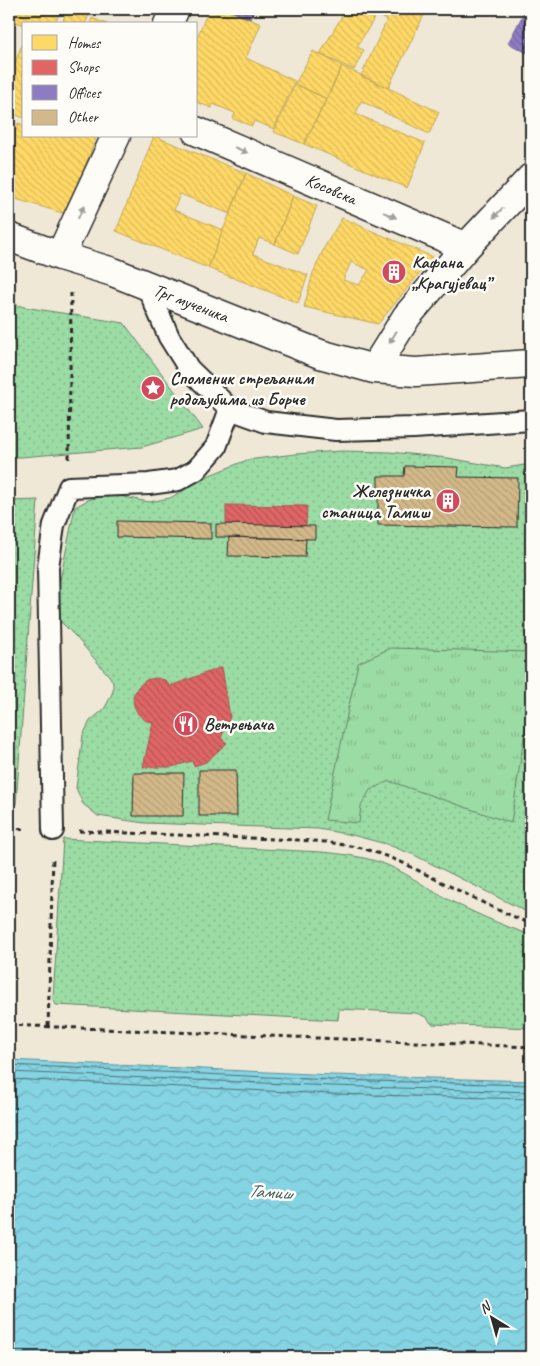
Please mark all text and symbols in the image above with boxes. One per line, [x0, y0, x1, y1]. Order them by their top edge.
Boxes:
legend [22, 22, 198, 138]
text: Homes [68, 34, 102, 53]
text: Shops [68, 58, 101, 77]
text: Offices [68, 84, 102, 103]
text: Other [68, 108, 99, 127]
one-way arrow [234, 147, 248, 155]
street label: Косовска [302, 169, 361, 210]
one-way arrow [77, 205, 85, 219]
one-way arrow [492, 207, 504, 219]
one-way arrow [383, 211, 397, 219]
place label: Кафана „Крагујевац” [412, 251, 495, 294]
building icon: Кафана „Крагујевац” [381, 259, 407, 285]
street label: Трг мученика [150, 279, 233, 328]
one-way arrow [389, 331, 398, 344]
place label: Споменик стрељаним родољубима из Борче [170, 367, 315, 410]
place icon: Споменик стрељаним родољубима из Борче [140, 375, 166, 401]
place label: Железничка станица Тамиш [321, 480, 432, 523]
building icon: Железничка станица Тамиш [435, 488, 461, 514]
restaurant icon: Ветрењача [173, 711, 199, 737]
place label: Ветрењача [204, 713, 275, 735]
water label: Тамиш [247, 1178, 295, 1206]
north arrow [468, 1294, 518, 1344]
text: N [476, 1297, 495, 1317]

